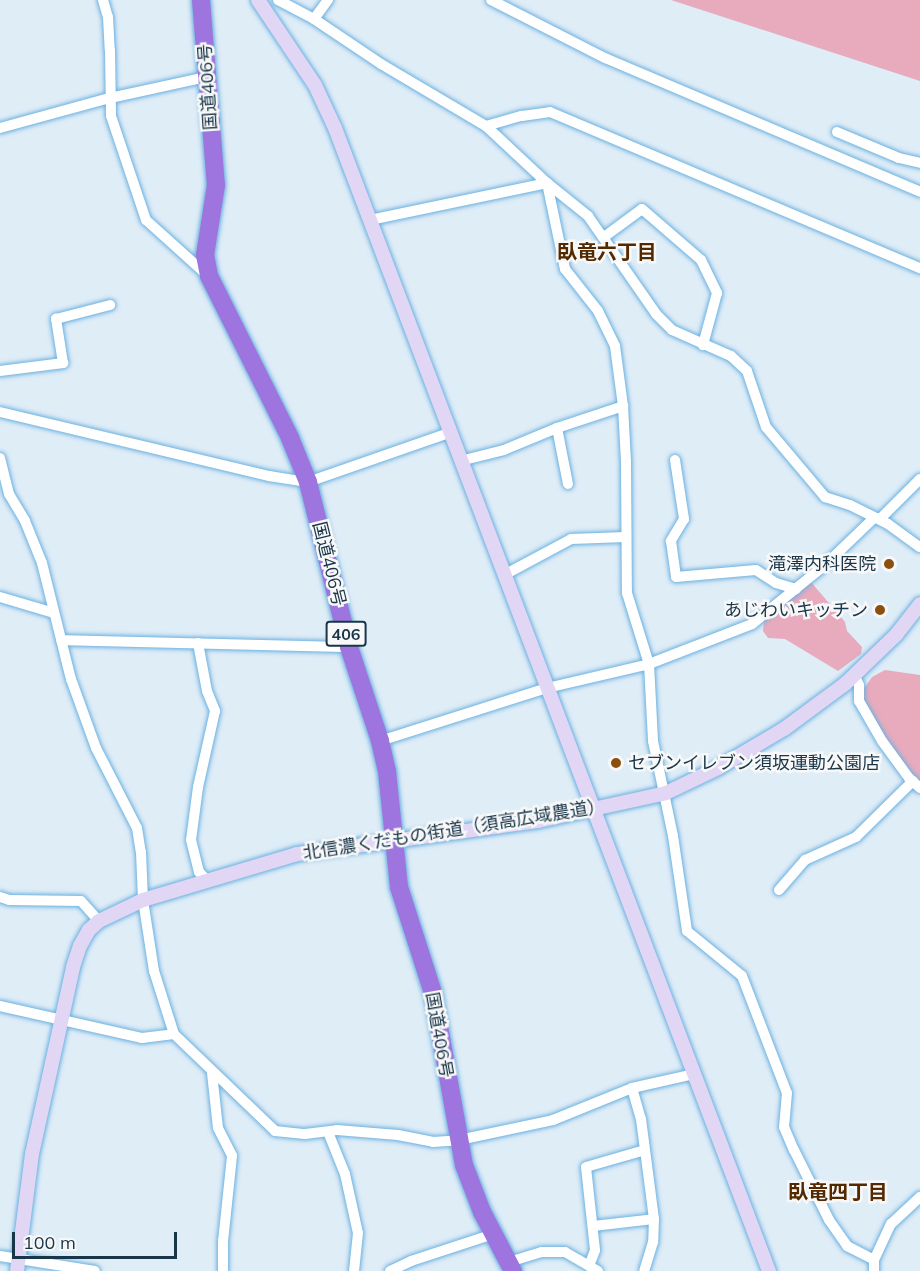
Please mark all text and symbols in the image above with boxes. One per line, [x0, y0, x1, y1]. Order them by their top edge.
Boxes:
street label: 国道406号 [194, 43, 222, 131]
district label: 臥竜六丁目 [557, 239, 657, 263]
street label: 国道406号 [308, 519, 350, 609]
place label: 滝澤内科医院 [768, 553, 876, 575]
marker: 滝澤内科医院 [880, 555, 898, 573]
place label: あじわいキッチン [724, 599, 868, 621]
marker: あじわいキッチン [873, 603, 887, 617]
road number: 406 [325, 621, 367, 647]
place label: セブンイレブン須坂運動公園店 [628, 752, 880, 774]
marker: セブンイレブン須坂運動公園店 [609, 756, 623, 770]
street label: 北信濃くだもの街道（須高広域農道） [301, 795, 607, 865]
street label: 国道406号 [421, 991, 457, 1079]
district label: 臥竜四丁目 [788, 1179, 888, 1203]
scale bar [15, 1220, 180, 1258]
text: 100 m [23, 1231, 76, 1254]

